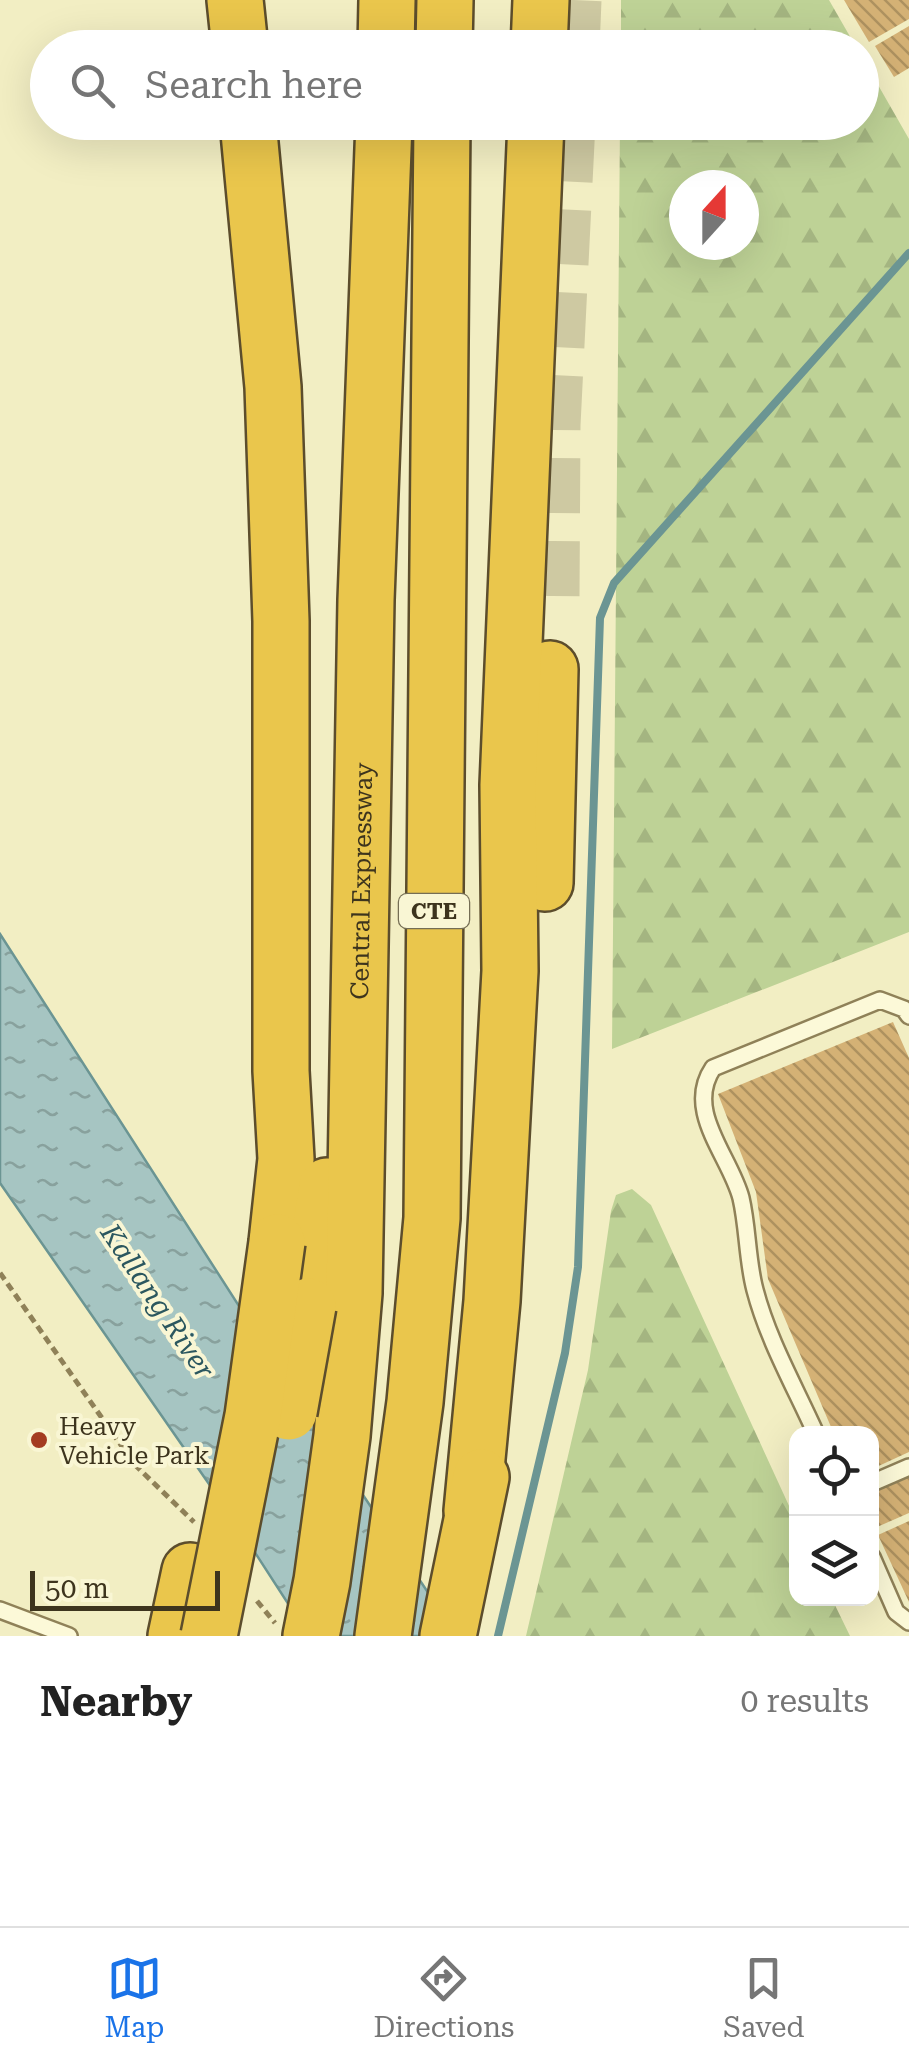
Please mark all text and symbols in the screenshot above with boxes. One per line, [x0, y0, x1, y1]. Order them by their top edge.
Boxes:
search box [30, 30, 879, 140]
icon: search [65, 58, 120, 113]
text: Search here [145, 63, 363, 107]
north arrow [669, 170, 759, 260]
street label: Central Expressway [345, 762, 378, 1000]
road number: CTE [399, 894, 469, 928]
water label: Kallang River [93, 1217, 222, 1385]
place label: Heavy Vehicle Park [59, 1412, 210, 1470]
map controls [789, 1426, 879, 1606]
button: locate [789, 1426, 879, 1516]
marker: Heavy Vehicle Park [28, 1429, 50, 1451]
button: layers [789, 1516, 879, 1606]
scale bar [30, 1566, 220, 1610]
text: 50 m [45, 1572, 109, 1605]
text: Nearby [40, 1677, 192, 1726]
text: 0 results [741, 1682, 869, 1720]
tab: Map [105, 1951, 164, 2044]
tab: Directions [373, 1951, 514, 2044]
tab: Saved [723, 1951, 805, 2044]

